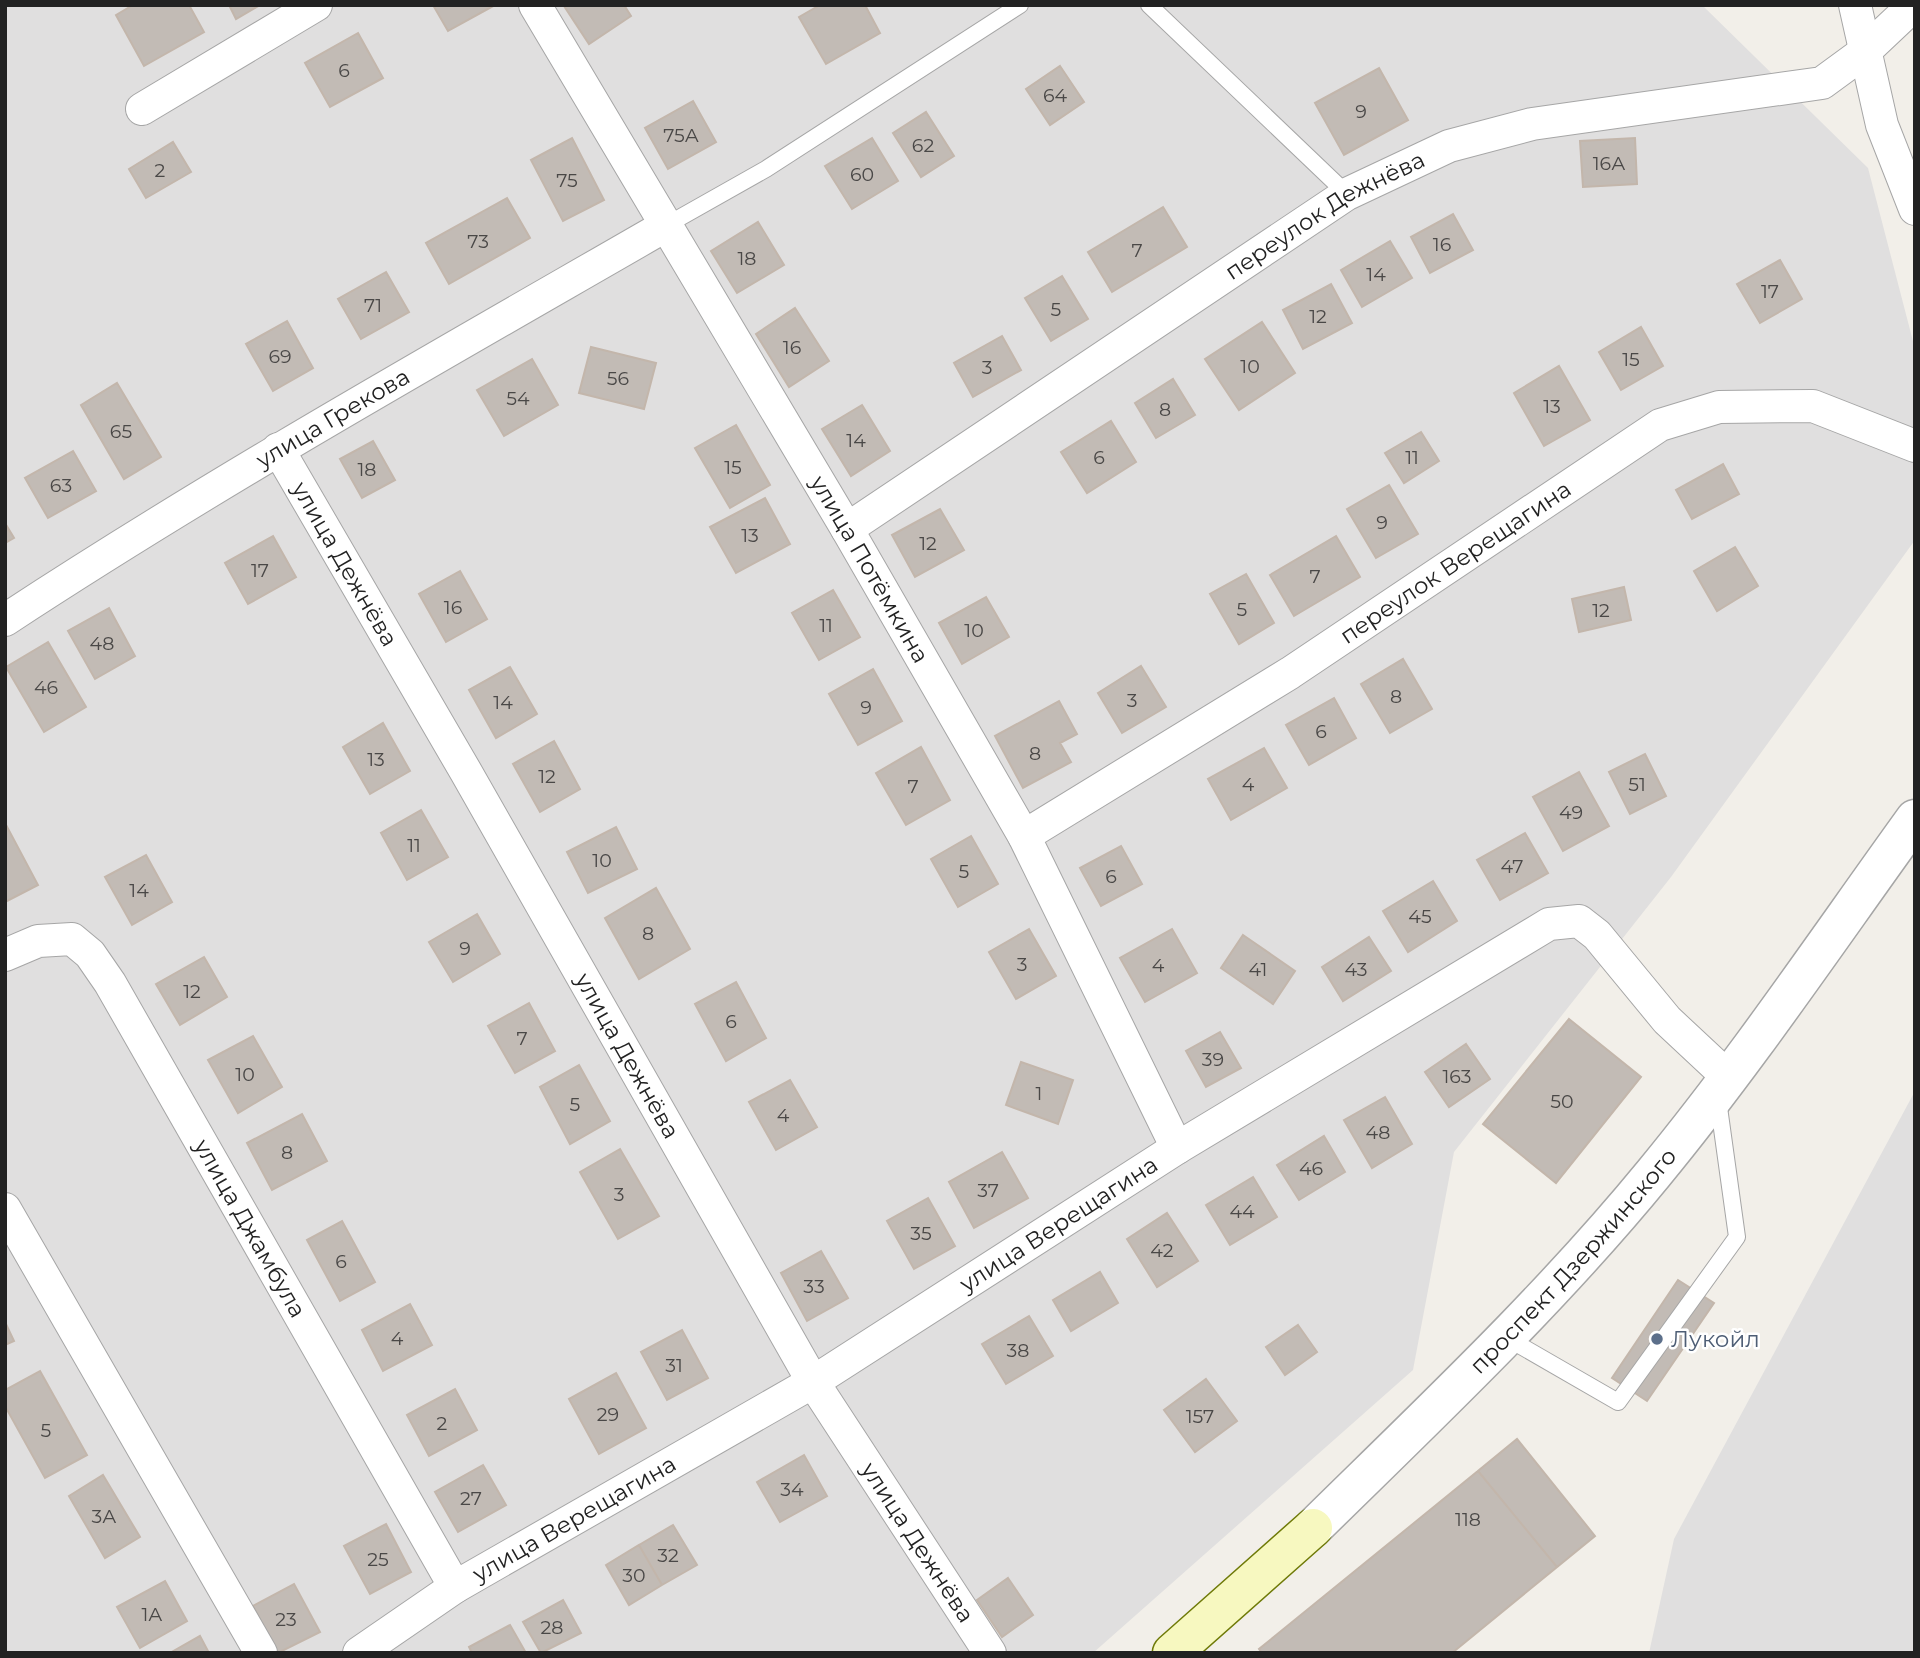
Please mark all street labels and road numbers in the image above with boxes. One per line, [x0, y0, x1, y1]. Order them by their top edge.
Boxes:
street label: переулок Дежнёва [1220, 145, 1429, 286]
street label: улица Грекова [250, 362, 415, 475]
street label: улица Потёмкина [804, 470, 935, 668]
street label: переулок Верещагина [1334, 475, 1576, 650]
street label: улица Дежнёва [286, 476, 404, 651]
street label: улица Дежнёва [569, 967, 685, 1143]
street label: улица Джамбула [188, 1133, 312, 1322]
street label: проспект Дзержинского [1464, 1143, 1682, 1380]
street label: улица Верещагина [954, 1150, 1163, 1299]
street label: улица Верещагина [467, 1449, 681, 1588]
street label: улица Дежнёва [855, 1456, 980, 1628]

